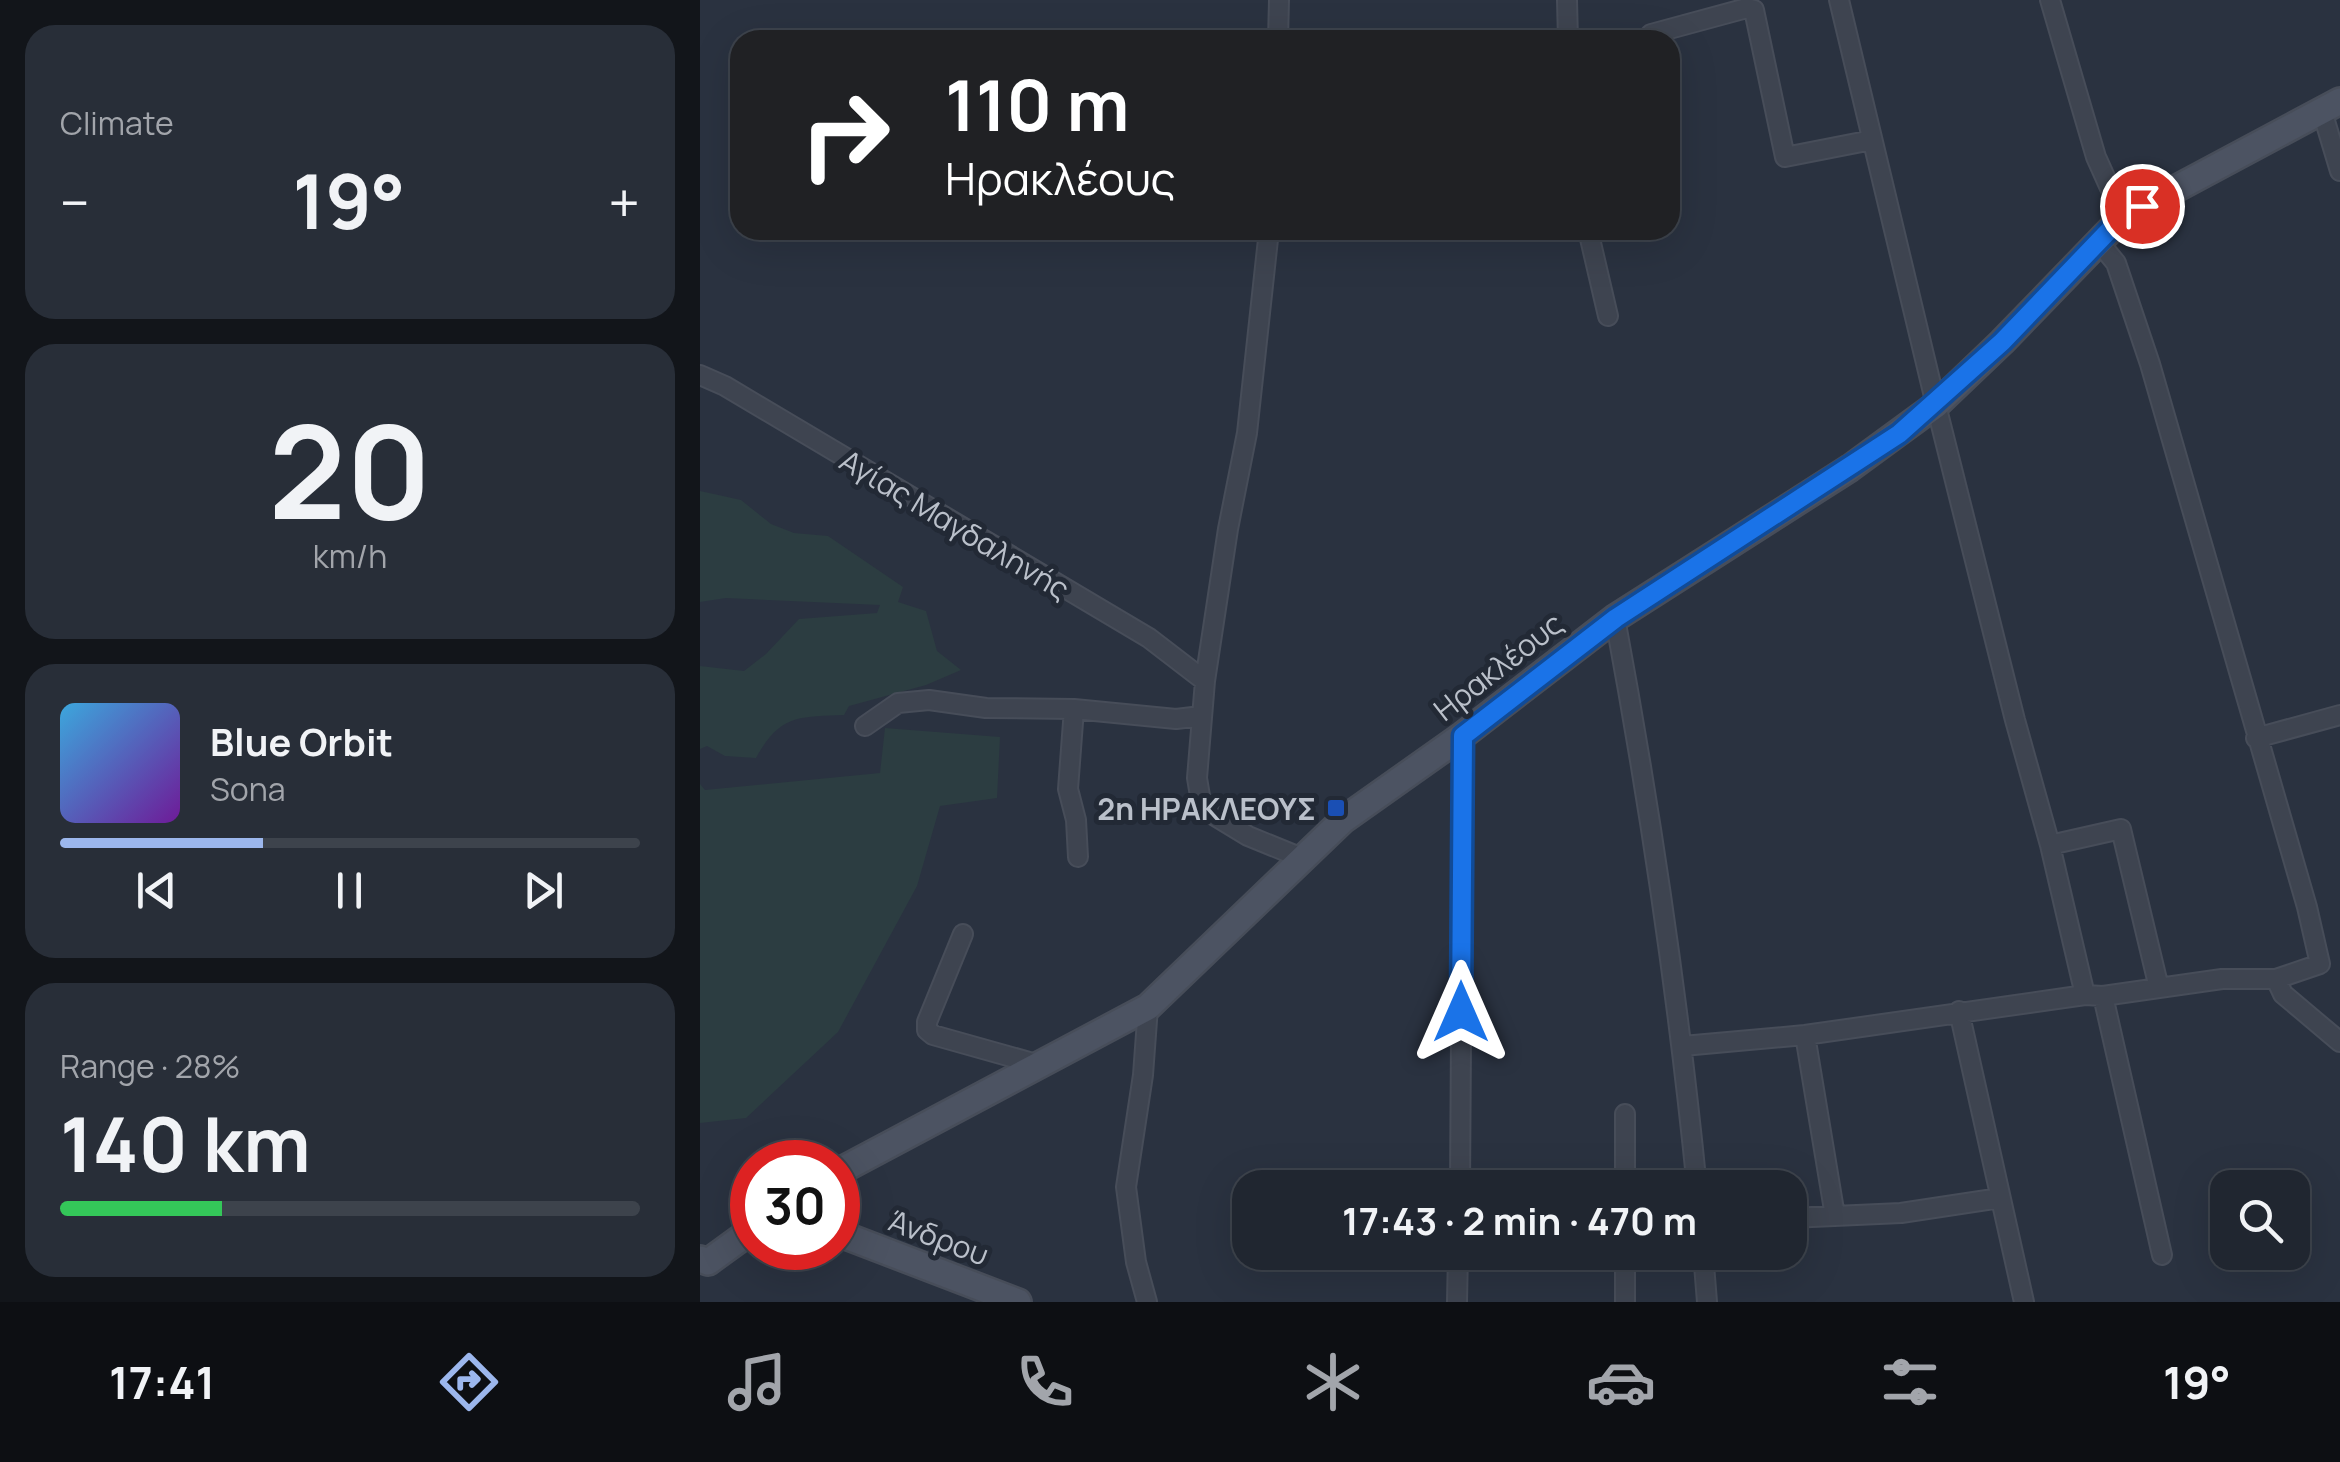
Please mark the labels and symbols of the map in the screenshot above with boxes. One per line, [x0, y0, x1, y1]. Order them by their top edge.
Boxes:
pin [2100, 164, 2185, 249]
street label: Αγίας Μαγδαληνής [833, 439, 1077, 609]
street label: Ηρακλέους [1425, 603, 1571, 729]
place label: 2η ΗΡΑΚΛΕΟΥΣ [1097, 788, 1316, 829]
marker: 2η ΗΡΑΚΛΕΟΥΣ [1325, 797, 1347, 819]
position arrow [1409, 960, 1513, 1064]
speed limit sign: 30 [730, 1140, 860, 1270]
street label: Άνδρου [883, 1199, 995, 1275]

